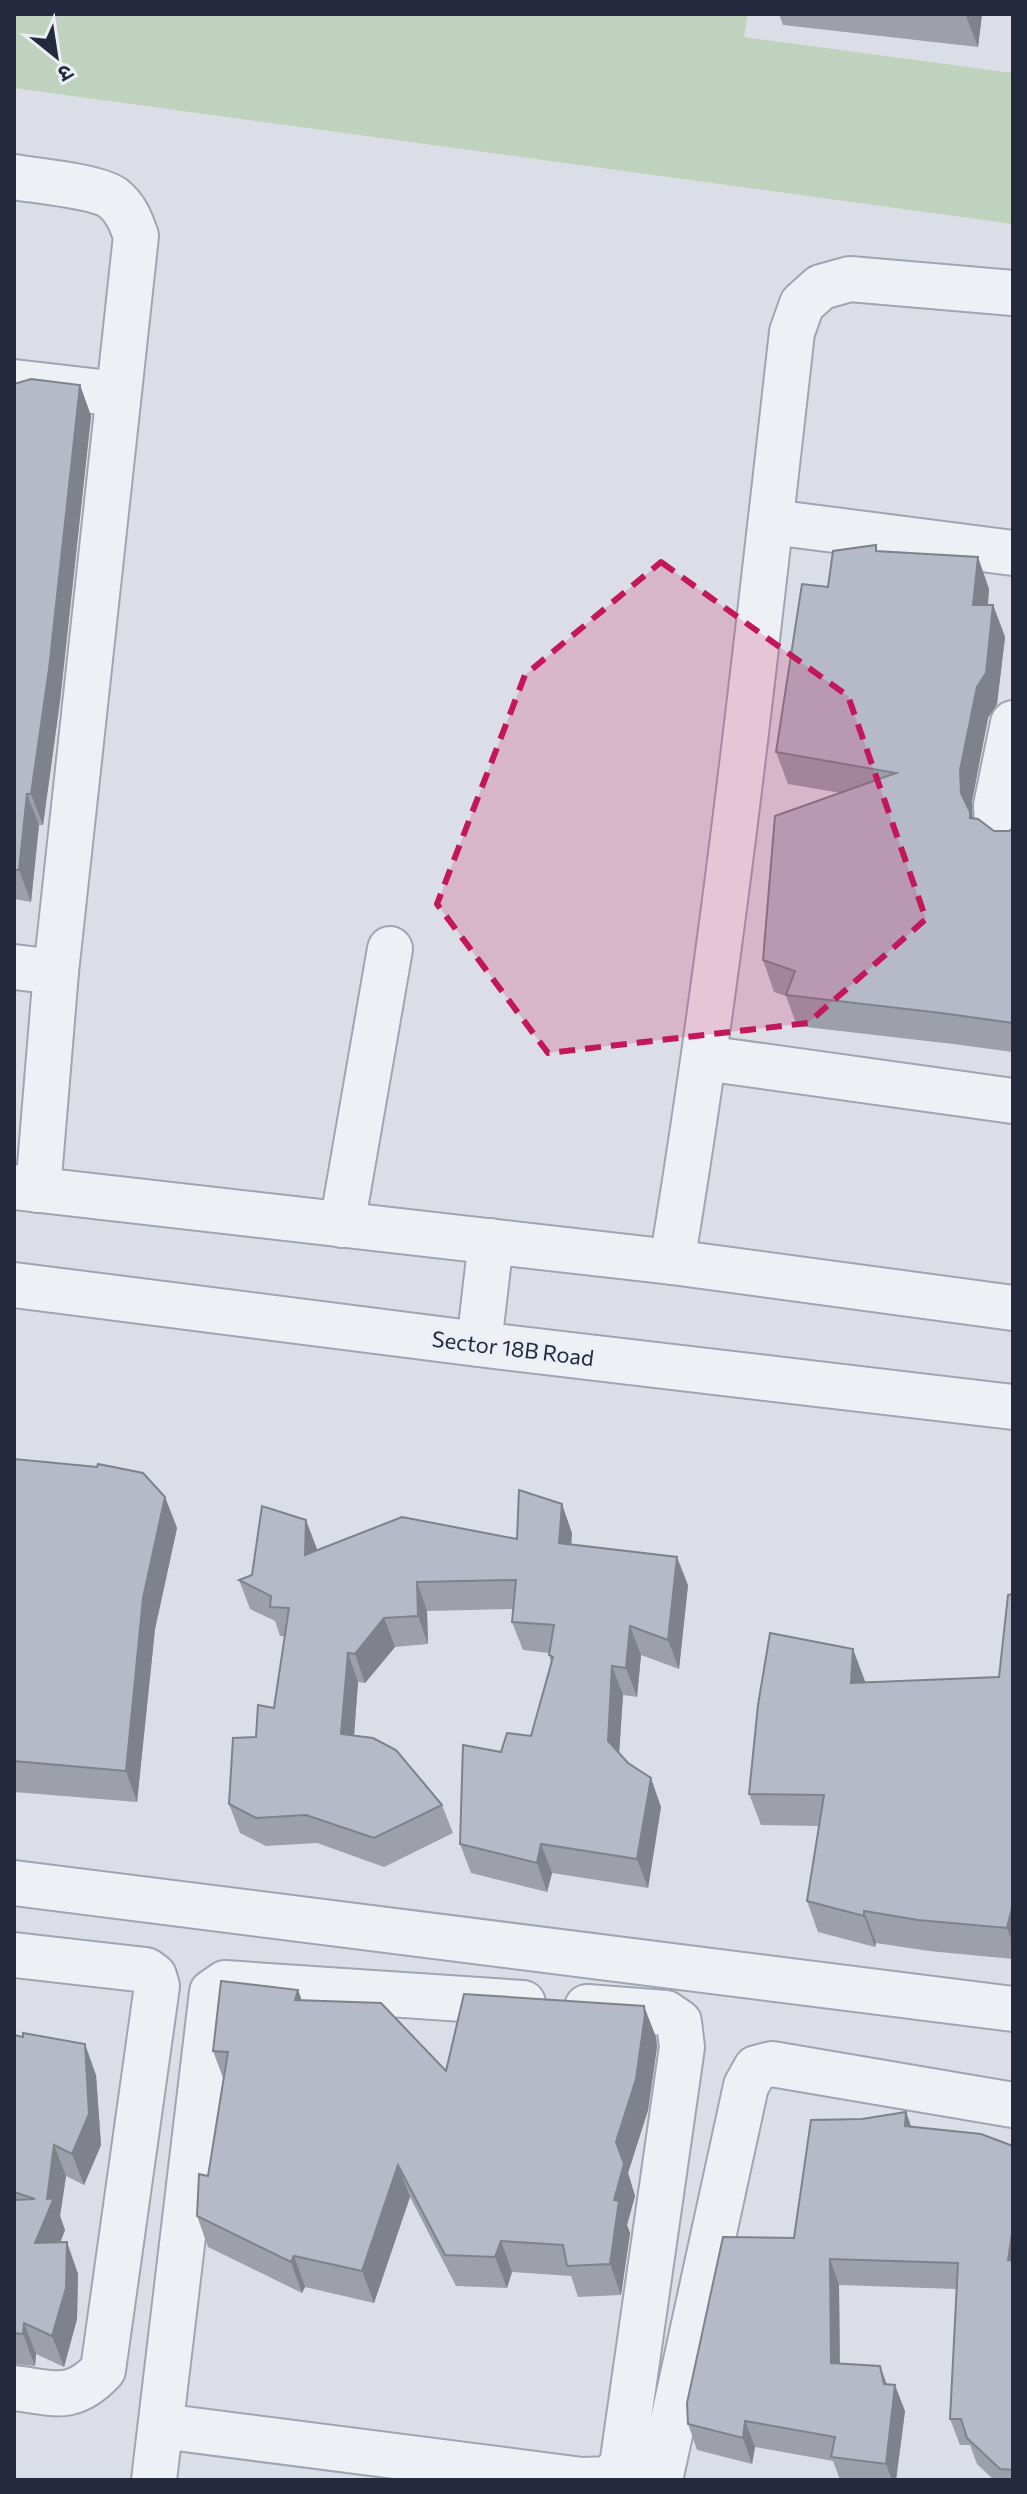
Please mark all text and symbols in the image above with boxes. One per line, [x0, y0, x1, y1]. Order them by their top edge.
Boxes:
north arrow [16, 16, 96, 96]
text: उ [53, 59, 79, 89]
street label: Sector 18B Road [430, 1325, 596, 1371]

